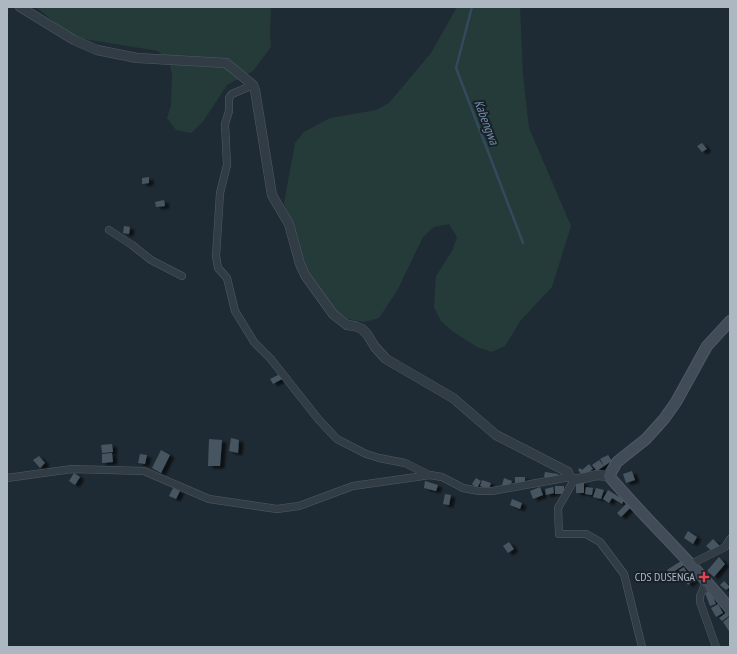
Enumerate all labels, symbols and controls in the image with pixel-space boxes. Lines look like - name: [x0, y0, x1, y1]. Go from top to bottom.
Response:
- water label: Kabengwa: [470, 97, 503, 148]
- place label: CDS DUSENGA: [635, 569, 695, 584]
- marker: CDS DUSENGA: [698, 571, 710, 583]

